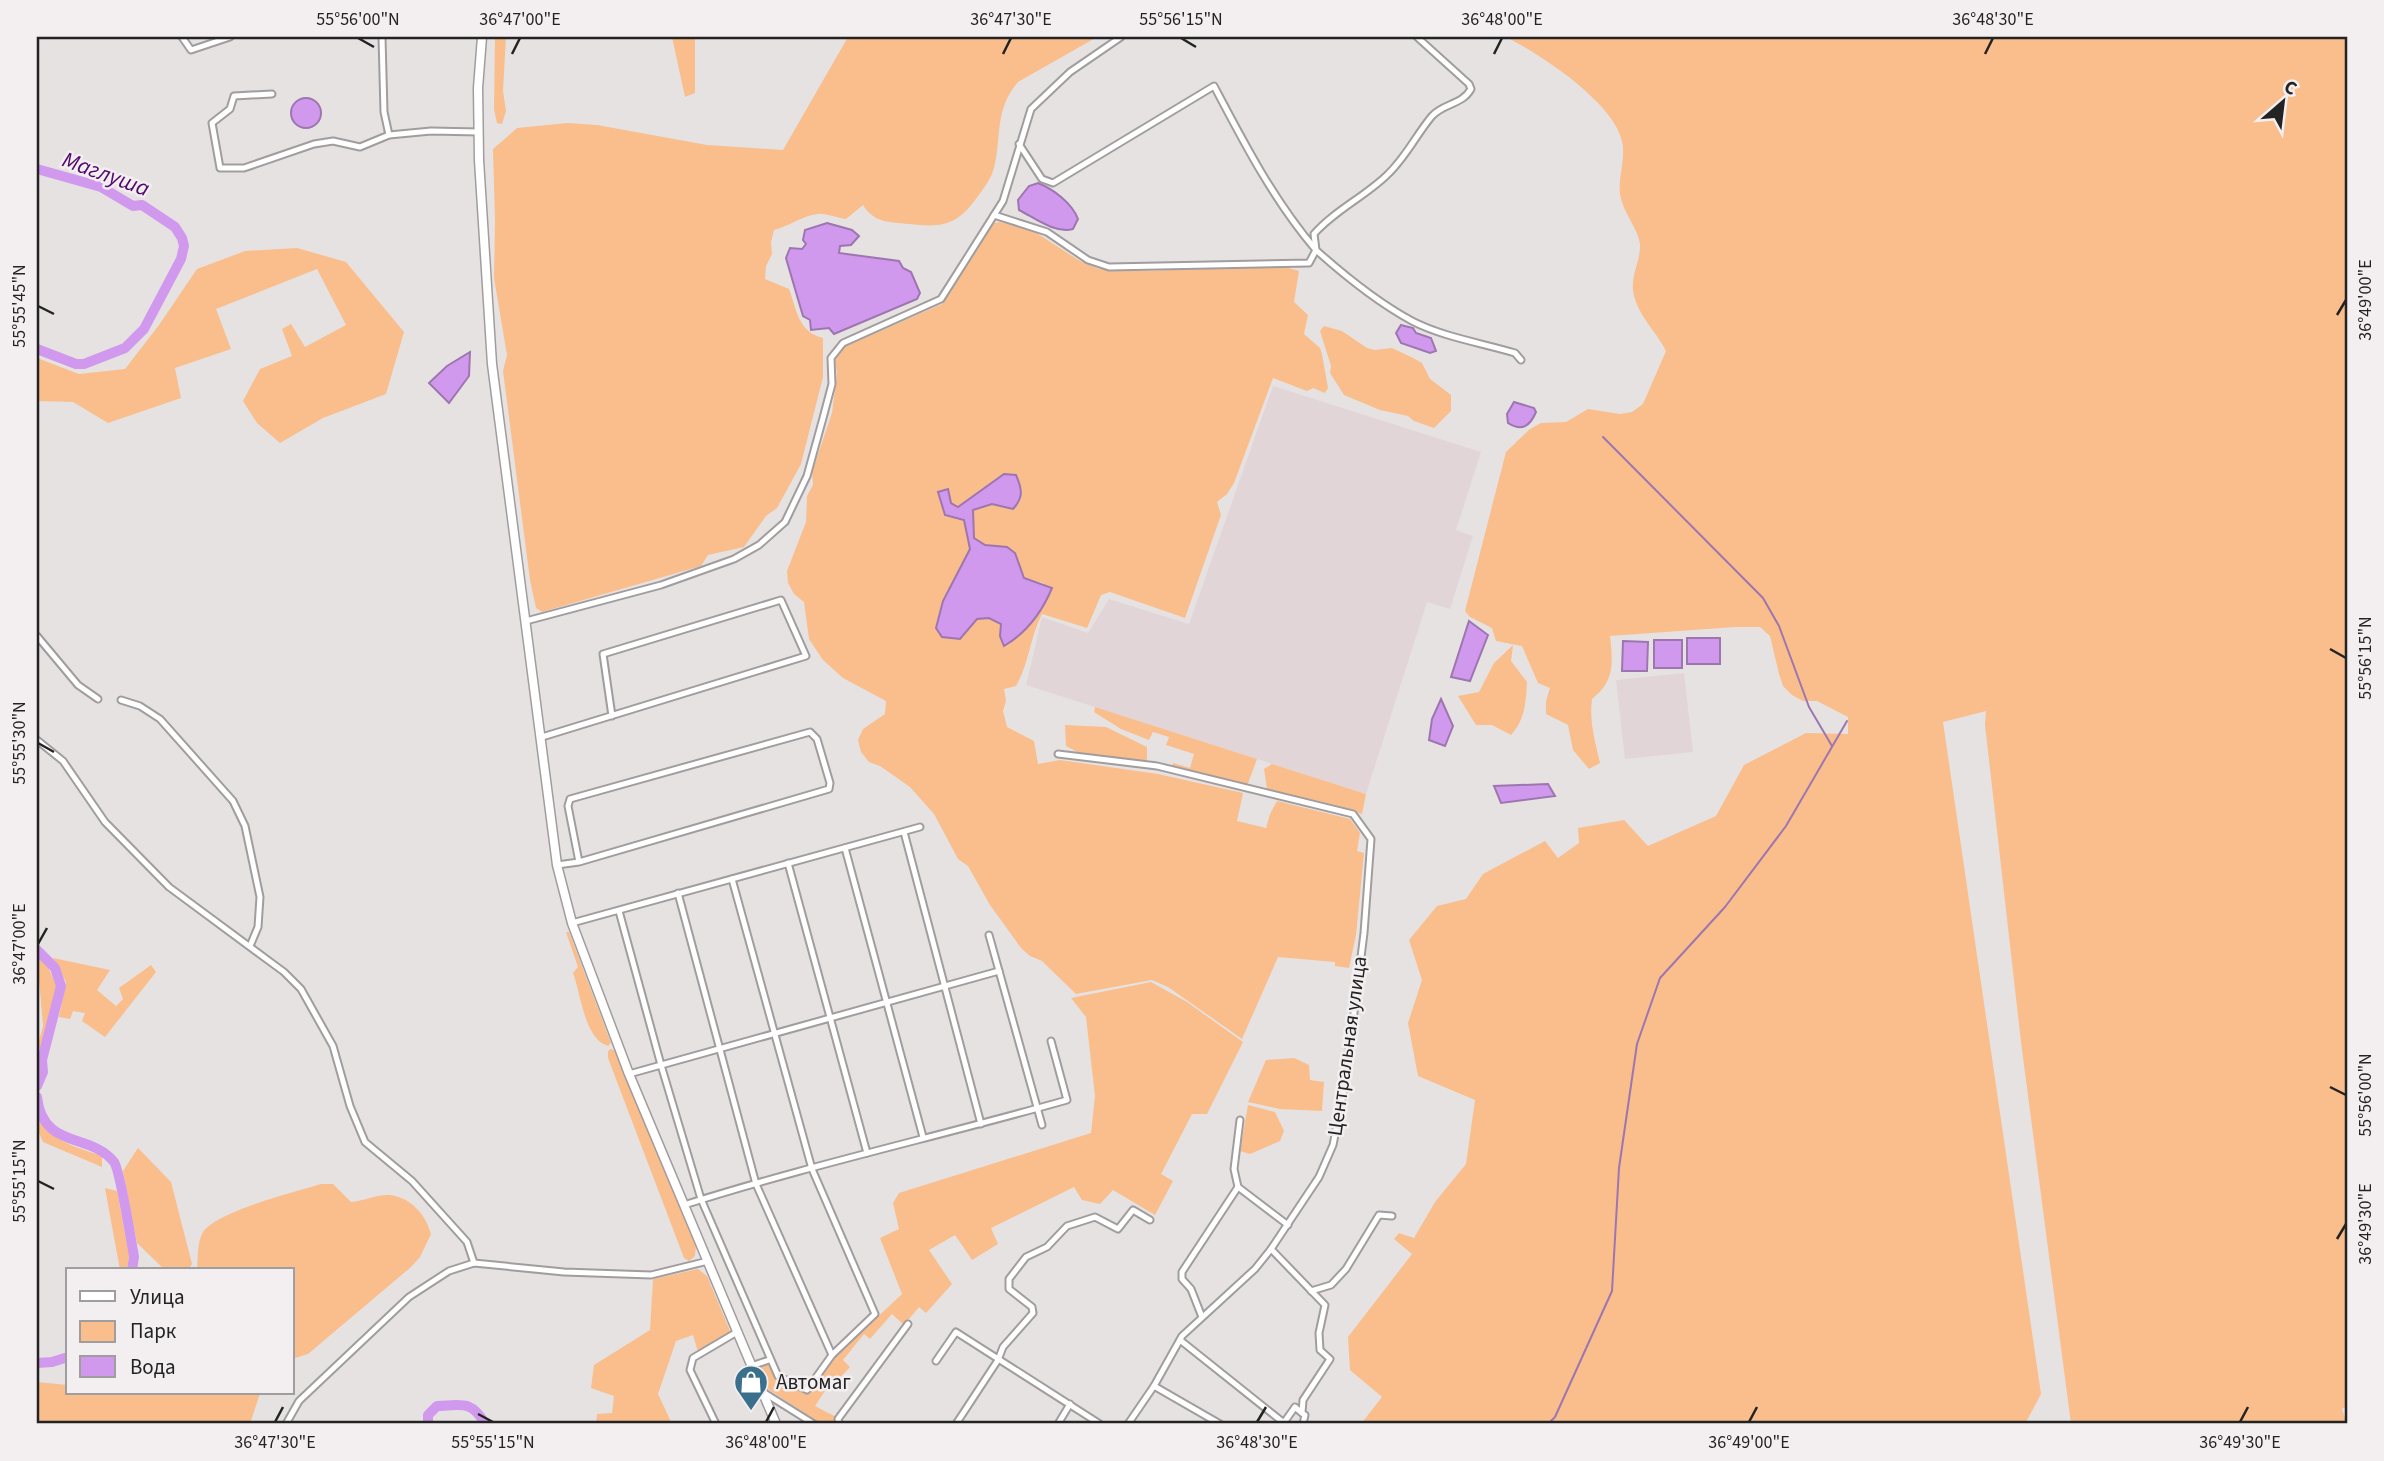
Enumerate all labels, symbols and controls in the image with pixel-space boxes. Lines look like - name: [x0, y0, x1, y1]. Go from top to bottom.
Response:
- text: 55°56'00"N: [316, 7, 400, 32]
- text: 36°47'00"E: [479, 7, 561, 32]
- text: 36°47'30"E: [970, 7, 1052, 32]
- text: 55°56'15"N: [1139, 7, 1223, 32]
- text: 36°48'00"E: [1461, 7, 1543, 32]
- text: 36°48'30"E: [1952, 7, 2034, 32]
- north arrow: [2248, 66, 2318, 136]
- text: С: [2279, 74, 2301, 103]
- water label: Маглуша: [58, 143, 154, 205]
- text: 36°49'00"E: [2353, 259, 2378, 341]
- text: 55°55'45"N: [7, 264, 32, 348]
- text: 55°56'15"N: [2353, 616, 2378, 700]
- text: 55°55'30"N: [7, 701, 32, 785]
- text: 36°47'00"E: [7, 903, 32, 985]
- street label: Центральная улица: [1320, 954, 1374, 1138]
- text: 55°56'00"N: [2353, 1053, 2378, 1137]
- text: 55°55'15"N: [7, 1139, 32, 1223]
- text: 36°49'30"E: [2353, 1183, 2378, 1265]
- legend: [66, 1268, 294, 1394]
- text: Улица: [130, 1282, 185, 1312]
- text: Парк: [130, 1316, 177, 1346]
- text: Вода: [130, 1352, 176, 1382]
- shop icon: Автомаг: [732, 1363, 770, 1412]
- place label: Автомаг: [776, 1367, 851, 1397]
- text: 36°47'30"E: [234, 1430, 316, 1455]
- text: 55°55'15"N: [451, 1430, 535, 1455]
- text: 36°48'00"E: [725, 1430, 807, 1455]
- text: 36°48'30"E: [1216, 1430, 1298, 1455]
- text: 36°49'00"E: [1708, 1430, 1790, 1455]
- text: 36°49'30"E: [2199, 1430, 2281, 1455]

